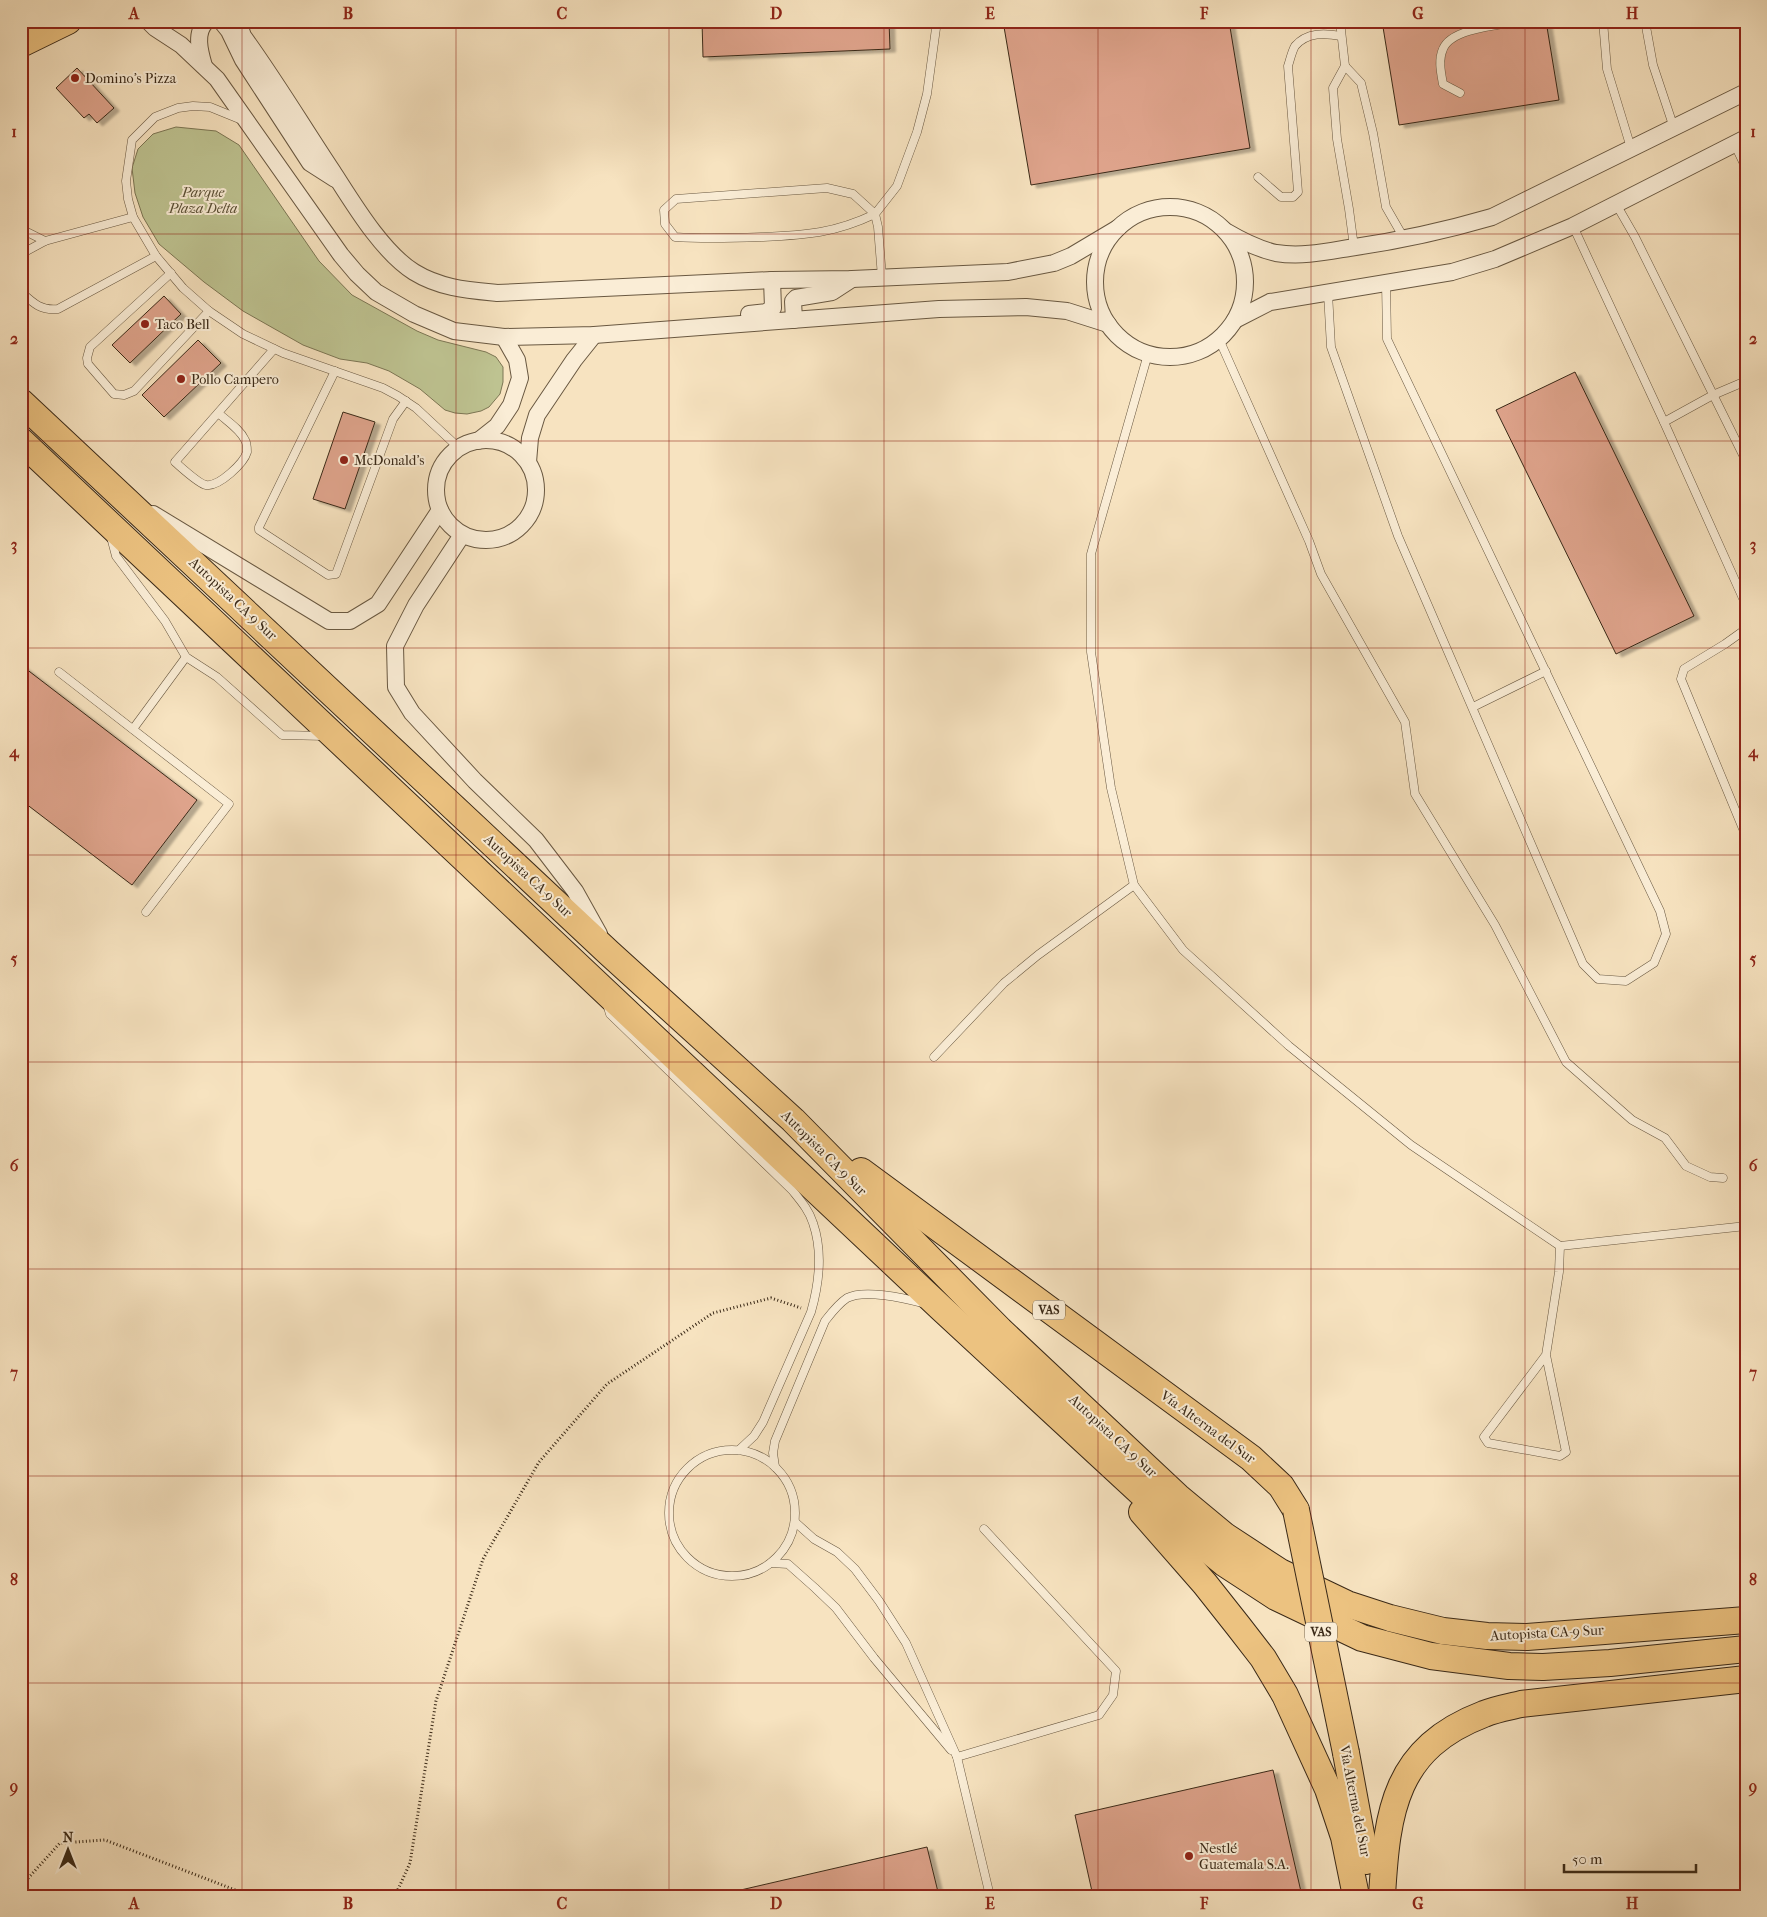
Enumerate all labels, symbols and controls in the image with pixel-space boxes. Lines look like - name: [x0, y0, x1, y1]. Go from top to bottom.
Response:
- text: A: [128, 4, 140, 23]
- text: B: [343, 4, 353, 23]
- text: C: [557, 4, 568, 23]
- text: D: [770, 4, 782, 23]
- text: E: [985, 4, 995, 23]
- text: F: [1199, 4, 1209, 23]
- text: G: [1412, 4, 1424, 23]
- text: H: [1626, 4, 1639, 23]
- place label: Domino's Pizza: [85, 70, 177, 87]
- marker: Domino's Pizza: [69, 72, 81, 84]
- text: 1: [11, 122, 17, 141]
- text: 1: [1750, 122, 1756, 141]
- park label: Parque Plaza Delta: [168, 184, 237, 217]
- place label: Taco Bell: [155, 316, 210, 333]
- marker: Taco Bell: [139, 318, 151, 330]
- text: 2: [10, 329, 18, 348]
- text: 2: [1749, 329, 1757, 348]
- place label: Pollo Campero: [191, 371, 279, 388]
- marker: Pollo Campero: [175, 373, 187, 385]
- place label: McDonald's: [354, 452, 425, 469]
- marker: McDonald's: [338, 454, 350, 466]
- text: 3: [11, 535, 17, 555]
- text: 3: [1750, 535, 1756, 555]
- street label: Autopista CA-9 Sur: [185, 553, 280, 644]
- text: 4: [8, 742, 20, 762]
- text: 4: [1747, 742, 1759, 762]
- street label: Autopista CA-9 Sur: [480, 830, 575, 921]
- text: 5: [11, 949, 18, 968]
- text: 5: [1750, 949, 1757, 968]
- street label: Autopista CA-9 Sur: [777, 1106, 870, 1199]
- text: 6: [10, 1156, 19, 1175]
- text: 6: [1749, 1156, 1758, 1175]
- road number: VAS: [1033, 1300, 1065, 1320]
- text: 7: [9, 1363, 18, 1382]
- text: 7: [1748, 1363, 1757, 1382]
- street label: Vía Alterna del Sur: [1156, 1386, 1259, 1467]
- street label: Autopista CA-9 Sur: [1065, 1390, 1160, 1481]
- text: 8: [10, 1570, 18, 1589]
- text: 8: [1749, 1570, 1757, 1589]
- road number: VAS: [1305, 1622, 1337, 1641]
- street label: Autopista CA-9 Sur: [1489, 1622, 1604, 1645]
- street label: Vía Alterna del Sur: [1336, 1743, 1374, 1858]
- text: 9: [9, 1777, 18, 1797]
- text: 9: [1748, 1777, 1757, 1797]
- north arrow: [42, 1824, 92, 1874]
- text: N: [63, 1829, 74, 1846]
- place label: Nestlé Guatemala S.A.: [1199, 1840, 1289, 1873]
- scale bar: [1564, 1842, 1697, 1874]
- marker: Nestlé Guatemala S.A.: [1183, 1850, 1195, 1862]
- text: 50 m: [1572, 1850, 1603, 1868]
- text: A: [128, 1894, 140, 1913]
- text: B: [343, 1894, 353, 1913]
- text: C: [557, 1894, 568, 1913]
- text: D: [770, 1894, 782, 1913]
- text: E: [985, 1894, 995, 1913]
- text: F: [1199, 1894, 1209, 1913]
- text: G: [1412, 1894, 1424, 1913]
- text: H: [1626, 1894, 1639, 1913]

